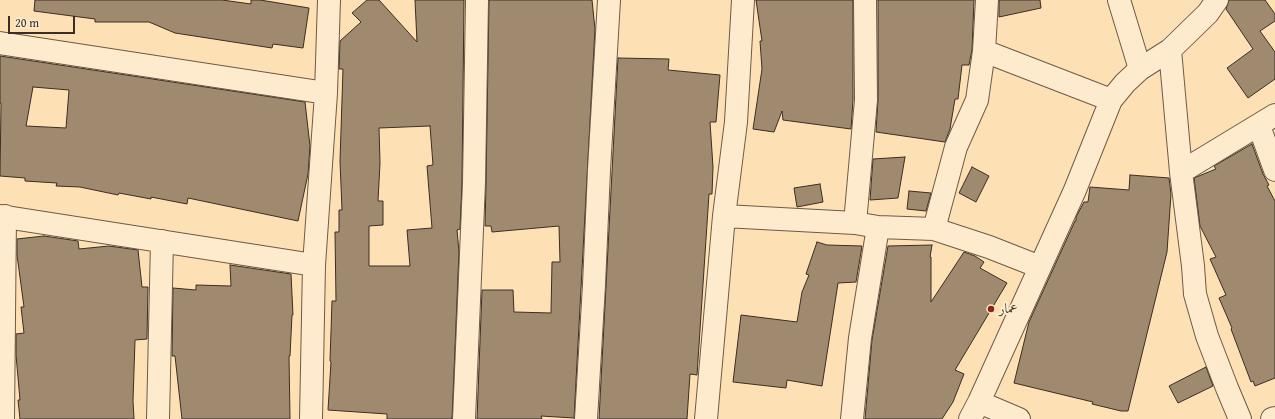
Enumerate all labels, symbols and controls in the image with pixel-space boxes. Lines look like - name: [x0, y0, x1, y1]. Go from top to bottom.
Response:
- scale bar: [10, 8, 77, 34]
- text: 20 m: [15, 14, 39, 31]
- place label: عمار: [999, 301, 1018, 317]
- marker: عمار: [986, 304, 996, 314]

